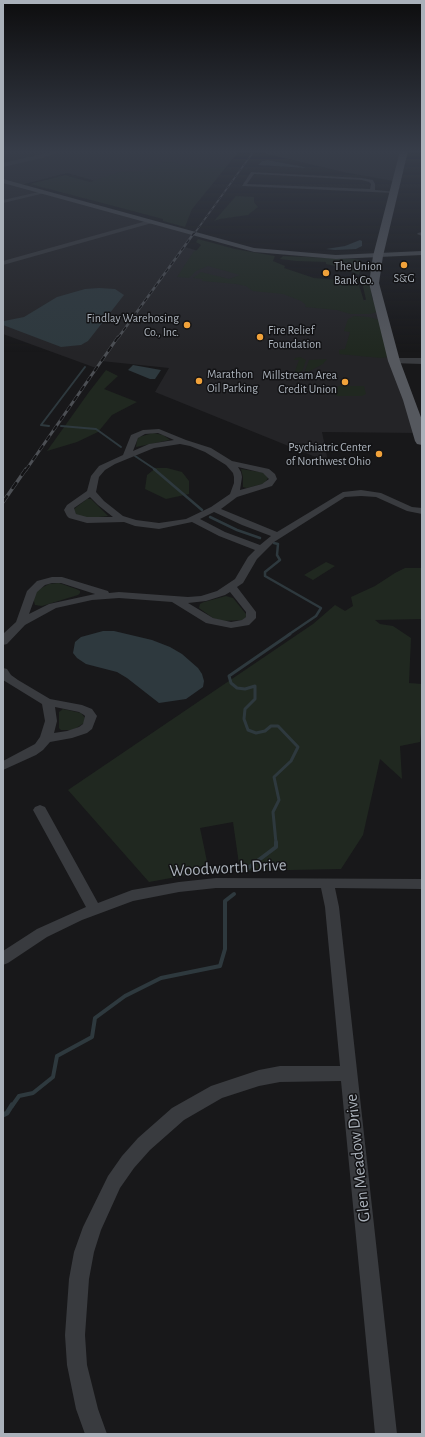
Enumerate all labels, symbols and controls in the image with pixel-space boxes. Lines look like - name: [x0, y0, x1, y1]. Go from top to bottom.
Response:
- place label: The Union Bank Co.: [334, 259, 382, 287]
- marker: S&G: [399, 260, 409, 270]
- marker: The Union Bank Co.: [321, 268, 331, 278]
- place label: S&G: [393, 271, 415, 285]
- place label: Findlay Warehosing Co., Inc.: [87, 311, 179, 339]
- marker: Findlay Warehosing Co., Inc.: [182, 320, 192, 330]
- place label: Fire Relief Foundation: [268, 323, 321, 351]
- marker: Fire Relief Foundation: [255, 332, 265, 342]
- place label: Marathon Oil Parking: [207, 367, 258, 395]
- place label: Millstream Area Credit Union: [262, 368, 337, 396]
- marker: Marathon Oil Parking: [194, 376, 204, 386]
- marker: Millstream Area Credit Union: [340, 377, 350, 387]
- place label: Psychiatric Center of Northwest Ohio: [286, 440, 371, 468]
- marker: Psychiatric Center of Northwest Ohio: [374, 449, 384, 459]
- street label: Woodworth Drive: [169, 855, 287, 881]
- street label: Glen Meadow Drive: [341, 1093, 375, 1223]

